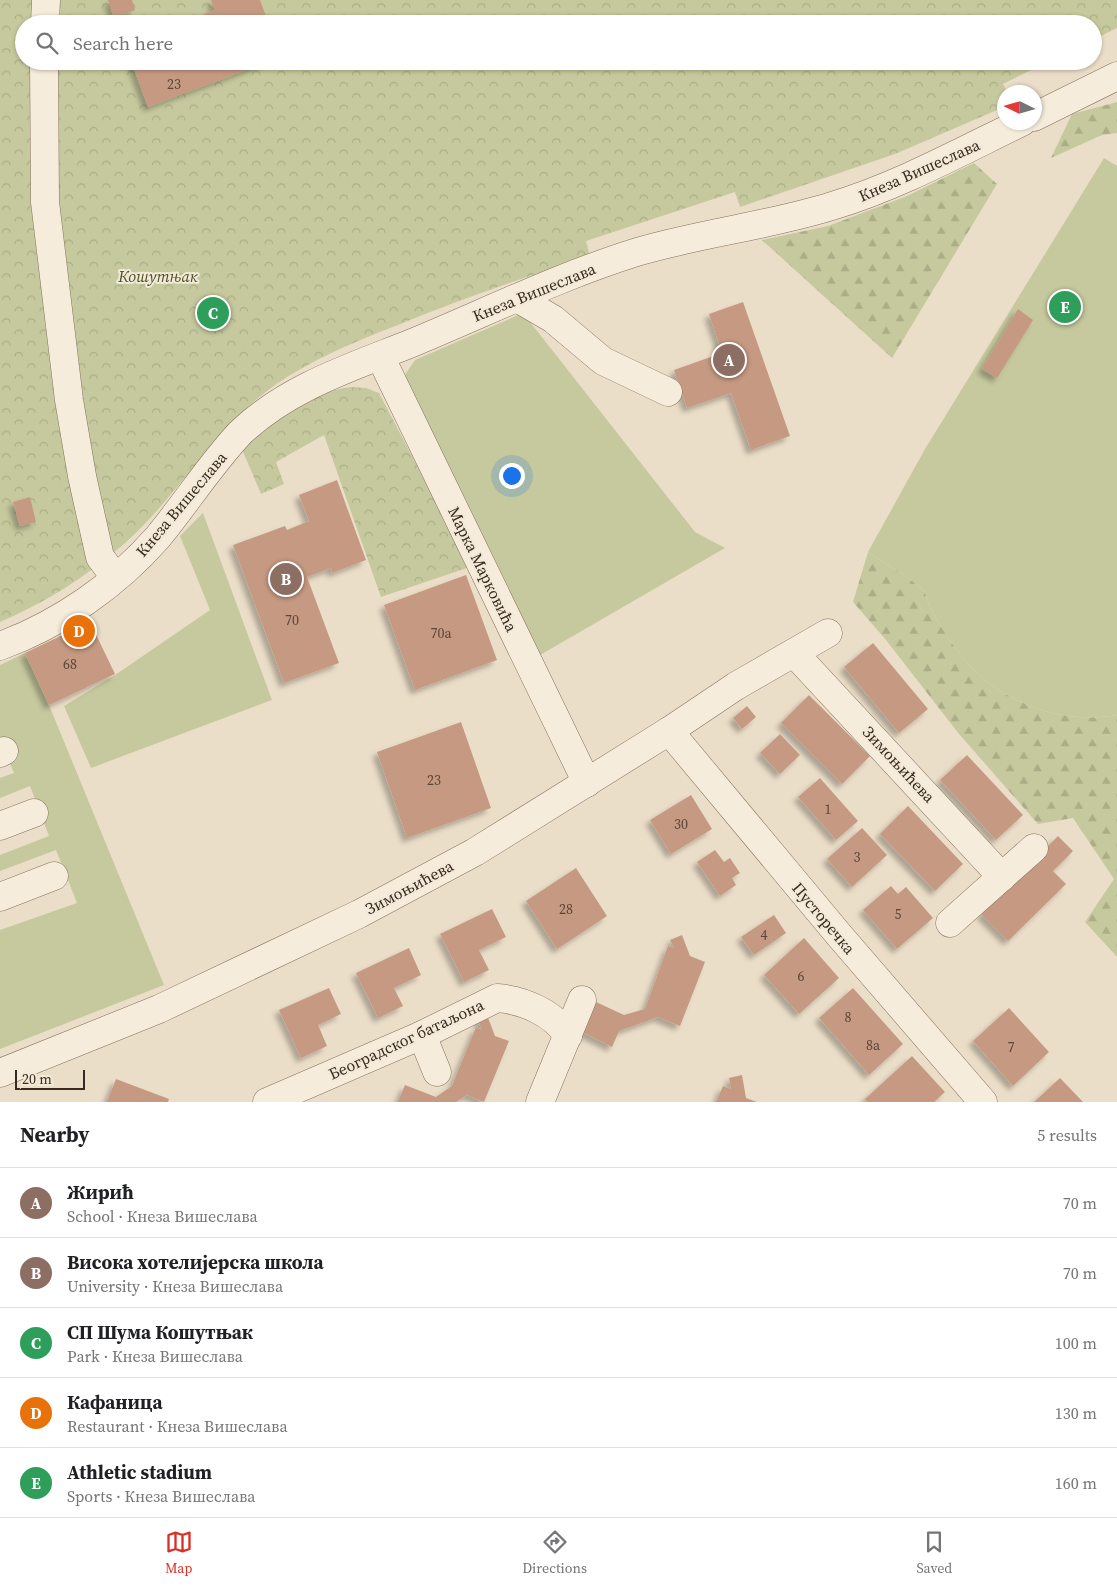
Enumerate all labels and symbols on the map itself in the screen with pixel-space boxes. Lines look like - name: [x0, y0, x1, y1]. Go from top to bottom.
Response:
- house number: 23: [167, 74, 181, 94]
- north arrow: [997, 85, 1042, 130]
- street label: Кнеза Вишеслава: [855, 133, 984, 207]
- street label: Кнеза Вишеслава: [469, 257, 600, 327]
- park label: Кошутњак: [117, 265, 198, 287]
- pin: E: [1049, 288, 1081, 326]
- pin: C: [197, 294, 229, 332]
- pin: A: [713, 341, 745, 379]
- street label: Кнеза Вишеслава: [131, 446, 232, 561]
- your location: [499, 463, 525, 489]
- street label: Марка Марковића: [443, 503, 523, 636]
- pin: B: [270, 560, 302, 598]
- house number: 70: [285, 610, 299, 630]
- pin: D: [63, 612, 95, 650]
- house number: 70a: [430, 623, 452, 643]
- house number: 68: [63, 654, 77, 674]
- street label: Зимоњићева: [858, 721, 941, 808]
- house number: 23: [427, 770, 441, 790]
- house number: 1: [825, 799, 832, 819]
- house number: 30: [674, 814, 688, 834]
- house number: 3: [854, 847, 861, 867]
- street label: Зимоњићева: [361, 854, 458, 920]
- street label: Пусторечка: [787, 877, 861, 959]
- house number: 28: [559, 899, 573, 919]
- house number: 5: [895, 904, 902, 924]
- house number: 4: [761, 925, 768, 945]
- house number: 6: [798, 966, 805, 986]
- street label: Београдског батаљона: [325, 993, 488, 1085]
- house number: 8: [845, 1007, 852, 1027]
- house number: 8a: [866, 1035, 881, 1055]
- house number: 7: [1008, 1037, 1015, 1057]
- scale bar: [15, 1067, 85, 1090]

